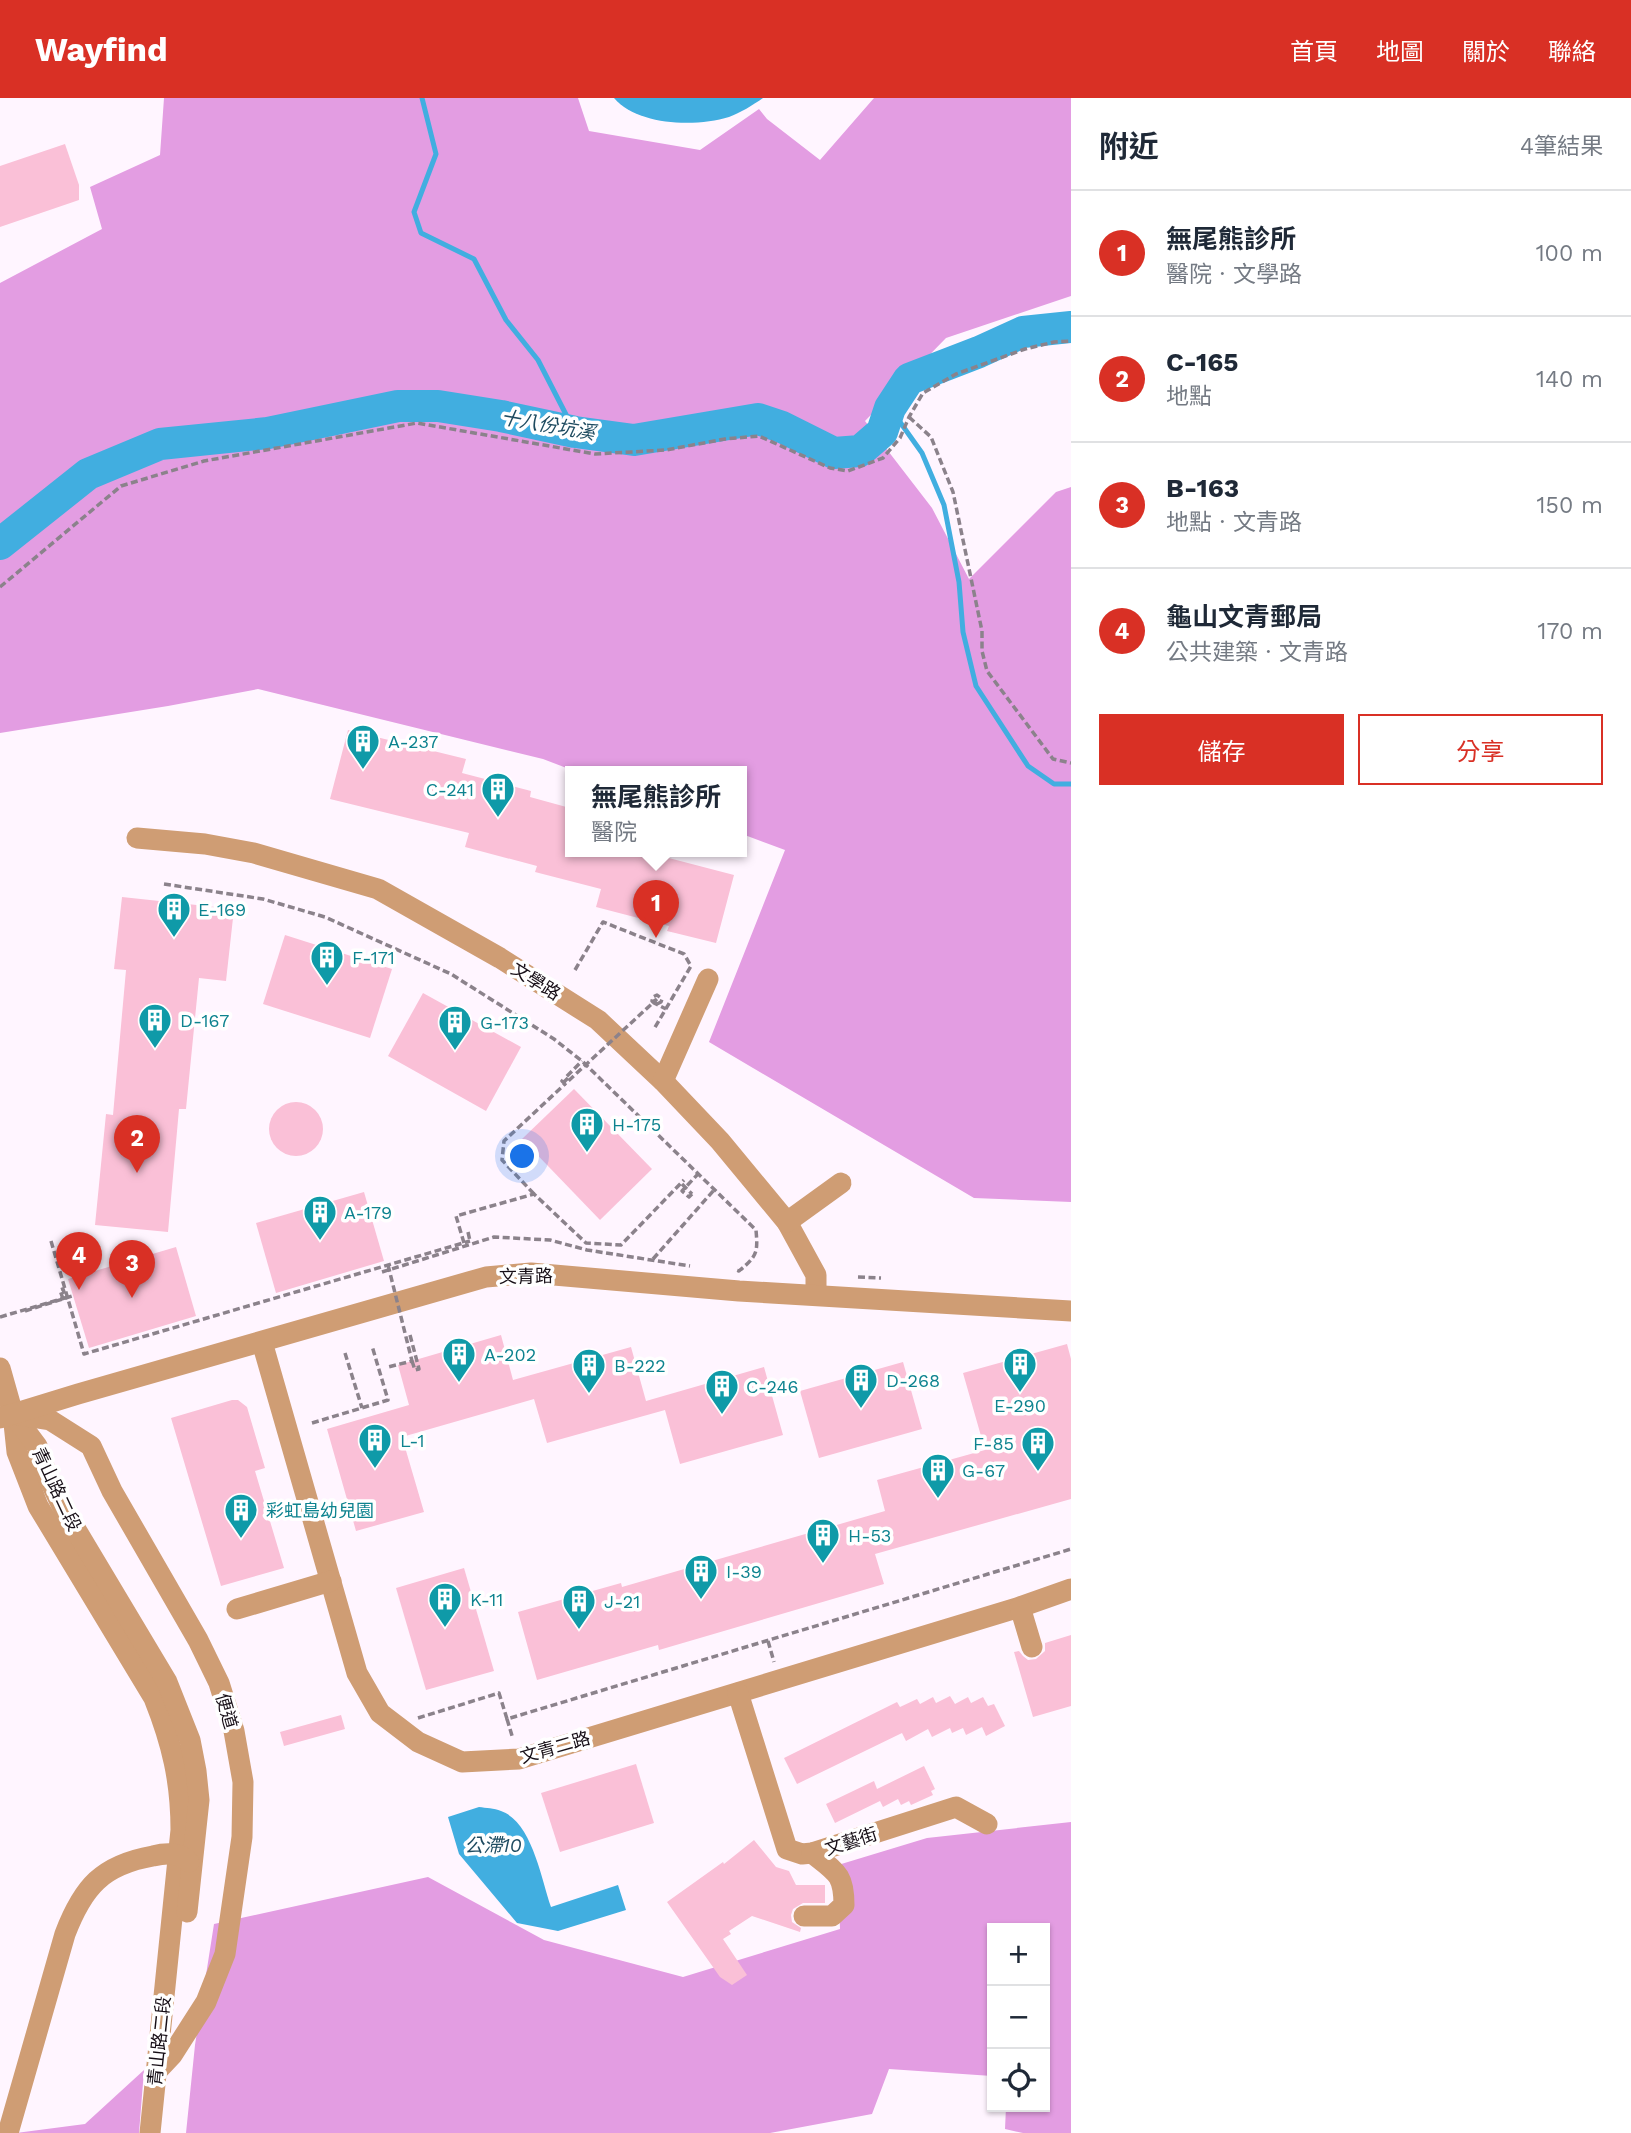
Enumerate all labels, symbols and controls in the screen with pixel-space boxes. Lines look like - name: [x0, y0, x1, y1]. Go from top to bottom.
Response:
- text: Wayfind: [35, 30, 168, 69]
- text: 首頁: [1290, 38, 1338, 66]
- text: 地圖: [1376, 38, 1424, 66]
- text: 關於: [1462, 38, 1510, 66]
- text: 聯絡: [1548, 38, 1596, 66]
- text: 附近: [1099, 129, 1159, 164]
- text: 4筆結果: [1520, 133, 1603, 160]
- text: 無尾熊診所: [1166, 224, 1296, 254]
- text: 1: [1117, 240, 1127, 267]
- text: 100 m: [1536, 240, 1603, 267]
- text: 醫院 · 文學路: [1166, 261, 1302, 288]
- text: C-165: [1166, 347, 1238, 377]
- text: 2: [1115, 366, 1129, 393]
- text: 140 m: [1536, 366, 1603, 393]
- text: 地點: [1166, 383, 1212, 410]
- water label: 十八份坑溪: [499, 405, 600, 445]
- text: B-163: [1166, 473, 1239, 503]
- text: 3: [1115, 492, 1129, 519]
- text: 150 m: [1537, 492, 1603, 519]
- text: 地點 · 文青路: [1166, 509, 1302, 536]
- text: 龜山文青郵局: [1166, 602, 1322, 632]
- text: 4: [1115, 618, 1129, 645]
- text: 170 m: [1538, 618, 1603, 645]
- text: 公共建築 · 文青路: [1166, 639, 1348, 666]
- button: 儲存: [1099, 714, 1344, 785]
- button: 分享: [1358, 714, 1603, 785]
- building icon: A-237: [344, 722, 382, 771]
- place label: A-237: [388, 731, 438, 752]
- popup: [565, 766, 747, 857]
- building icon: C-241: [479, 770, 517, 819]
- place label: C-241: [426, 779, 474, 800]
- text: 無尾熊診所: [591, 782, 721, 812]
- text: 醫院: [591, 819, 637, 846]
- pin: 1: [633, 880, 679, 938]
- building icon: E-169: [155, 890, 193, 939]
- place label: E-169: [198, 899, 246, 920]
- building icon: F-171: [308, 938, 346, 987]
- place label: F-171: [352, 947, 395, 968]
- street label: 文學路: [508, 958, 564, 1004]
- building icon: D-167: [136, 1001, 174, 1050]
- building icon: G-173: [436, 1003, 474, 1052]
- place label: D-167: [180, 1010, 229, 1031]
- place label: G-173: [480, 1012, 529, 1033]
- building icon: H-175: [568, 1105, 606, 1154]
- place label: H-175: [612, 1114, 661, 1135]
- pin: 2: [114, 1115, 160, 1173]
- your location: [505, 1139, 539, 1173]
- building icon: A-179: [301, 1193, 339, 1242]
- place label: A-179: [344, 1202, 392, 1223]
- pin: 4: [56, 1232, 102, 1290]
- pin: 3: [109, 1240, 155, 1298]
- street label: 文青路: [499, 1265, 553, 1287]
- building icon: A-202: [440, 1335, 478, 1384]
- place label: A-202: [484, 1344, 536, 1365]
- building icon: E-290: [1001, 1345, 1039, 1394]
- building icon: B-222: [570, 1346, 608, 1395]
- place label: B-222: [614, 1355, 666, 1376]
- building icon: D-268: [842, 1361, 880, 1410]
- building icon: C-246: [703, 1367, 741, 1416]
- place label: D-268: [886, 1370, 940, 1391]
- place label: C-246: [746, 1376, 798, 1397]
- place label: E-290: [994, 1395, 1046, 1416]
- building icon: L-1: [356, 1421, 394, 1470]
- building icon: F-85: [1019, 1424, 1057, 1473]
- place label: L-1: [400, 1430, 425, 1451]
- place label: F-85: [973, 1433, 1014, 1454]
- street label: 青山路二段: [28, 1444, 86, 1534]
- building icon: G-67: [919, 1451, 957, 1500]
- place label: G-67: [962, 1460, 1005, 1481]
- building icon: 彩虹島幼兒園: [222, 1491, 260, 1540]
- place label: 彩虹島幼兒園: [266, 1500, 374, 1521]
- building icon: H-53: [804, 1516, 842, 1565]
- place label: H-53: [848, 1525, 891, 1546]
- building icon: I-39: [682, 1552, 720, 1601]
- place label: I-39: [726, 1561, 762, 1582]
- building icon: K-11: [426, 1580, 464, 1629]
- building icon: J-21: [560, 1582, 598, 1631]
- place label: K-11: [470, 1589, 503, 1610]
- place label: J-21: [604, 1591, 640, 1612]
- street label: 便道: [212, 1691, 242, 1731]
- street label: 文青二路: [518, 1727, 592, 1767]
- street label: 文藝街: [822, 1823, 880, 1859]
- water label: 公滯10: [464, 1834, 522, 1857]
- map controls: [987, 1923, 1050, 2112]
- button: +: [987, 1923, 1050, 1986]
- button: −: [987, 1986, 1050, 2049]
- street label: 青山路二段: [144, 1995, 174, 2087]
- button: locate: [987, 2049, 1050, 2112]

